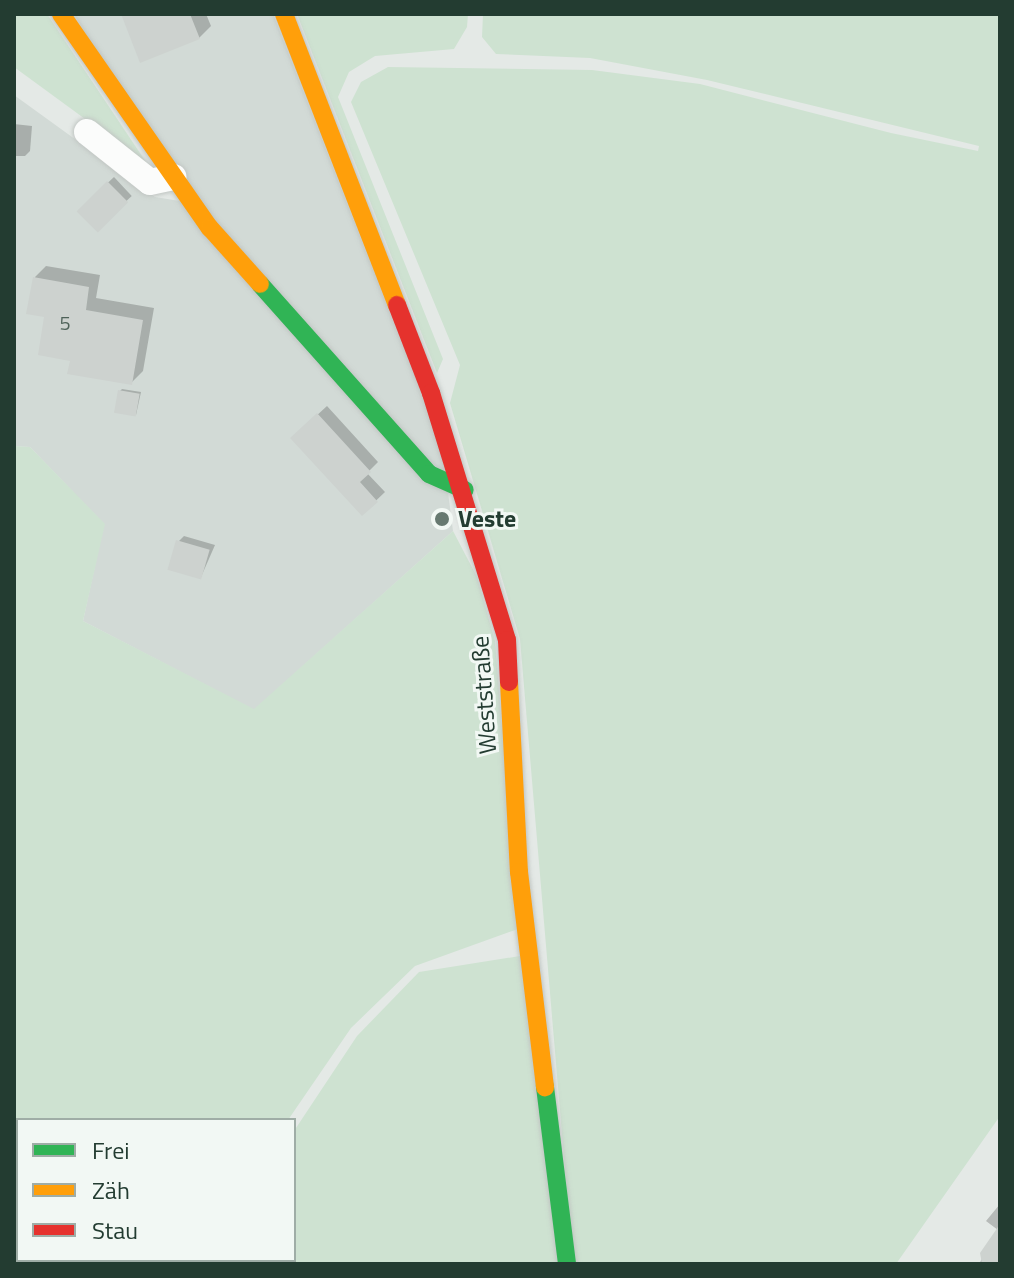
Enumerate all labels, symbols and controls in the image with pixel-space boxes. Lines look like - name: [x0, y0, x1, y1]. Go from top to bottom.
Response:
- house number: 5: [59, 310, 71, 334]
- place label: Veste: [458, 505, 516, 533]
- marker: Veste: [433, 510, 451, 528]
- street label: Weststraße: [466, 635, 502, 755]
- legend: [16, 1118, 296, 1262]
- text: Frei: [92, 1132, 130, 1168]
- text: Zäh: [92, 1172, 130, 1208]
- text: Stau: [92, 1212, 138, 1248]

